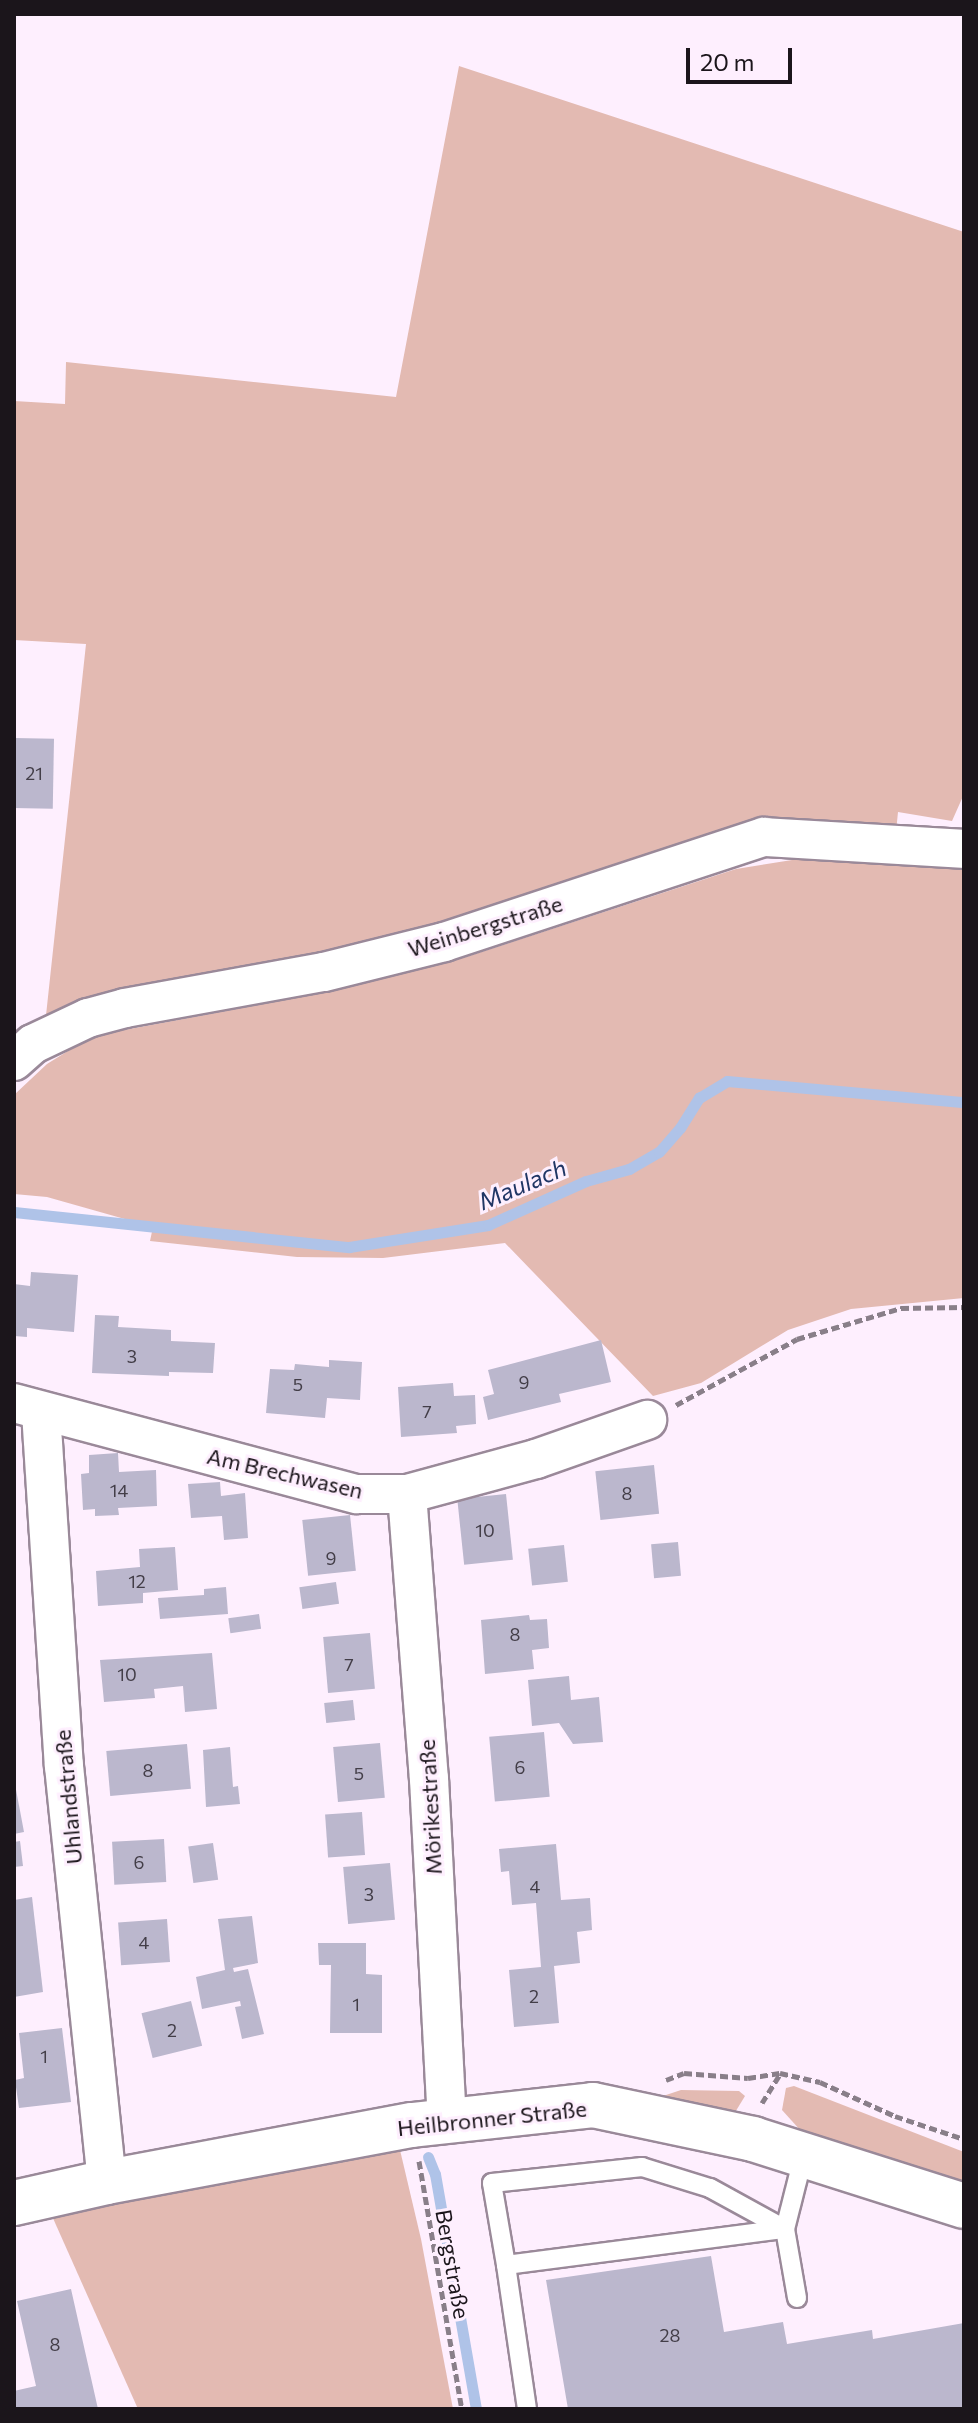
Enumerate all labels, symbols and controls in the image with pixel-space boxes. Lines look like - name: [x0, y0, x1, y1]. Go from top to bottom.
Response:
- scale bar: [690, 32, 796, 82]
- text: 20 m: [700, 47, 754, 76]
- house number: 21: [25, 762, 43, 784]
- street label: Weinbergstraße: [405, 890, 565, 962]
- water label: Maulach: [474, 1153, 570, 1215]
- house number: 3: [127, 1345, 137, 1367]
- house number: 9: [519, 1371, 529, 1393]
- house number: 5: [293, 1373, 303, 1395]
- house number: 7: [422, 1400, 432, 1422]
- street label: Am Brechwasen: [204, 1442, 366, 1504]
- house number: 14: [110, 1479, 128, 1501]
- house number: 8: [622, 1482, 632, 1504]
- house number: 10: [475, 1519, 495, 1541]
- house number: 9: [326, 1547, 336, 1569]
- house number: 12: [128, 1570, 146, 1592]
- house number: 8: [510, 1623, 520, 1645]
- house number: 7: [344, 1653, 354, 1675]
- house number: 10: [117, 1663, 137, 1685]
- street label: Uhlandstraße: [49, 1729, 87, 1865]
- street label: Mörikestraße: [413, 1739, 447, 1875]
- house number: 6: [515, 1756, 525, 1778]
- house number: 8: [143, 1759, 153, 1781]
- house number: 5: [354, 1762, 364, 1784]
- house number: 6: [134, 1851, 144, 1873]
- house number: 4: [530, 1875, 540, 1897]
- house number: 3: [364, 1883, 374, 1905]
- house number: 4: [139, 1931, 149, 1953]
- house number: 2: [529, 1985, 539, 2007]
- house number: 1: [352, 1993, 360, 2015]
- house number: 2: [167, 2019, 177, 2041]
- house number: 1: [40, 2045, 48, 2067]
- street label: Heilbronner Straße: [396, 2095, 588, 2141]
- street label: Bergstraße: [430, 2207, 476, 2321]
- house number: 28: [660, 2324, 680, 2346]
- house number: 8: [50, 2333, 60, 2355]

